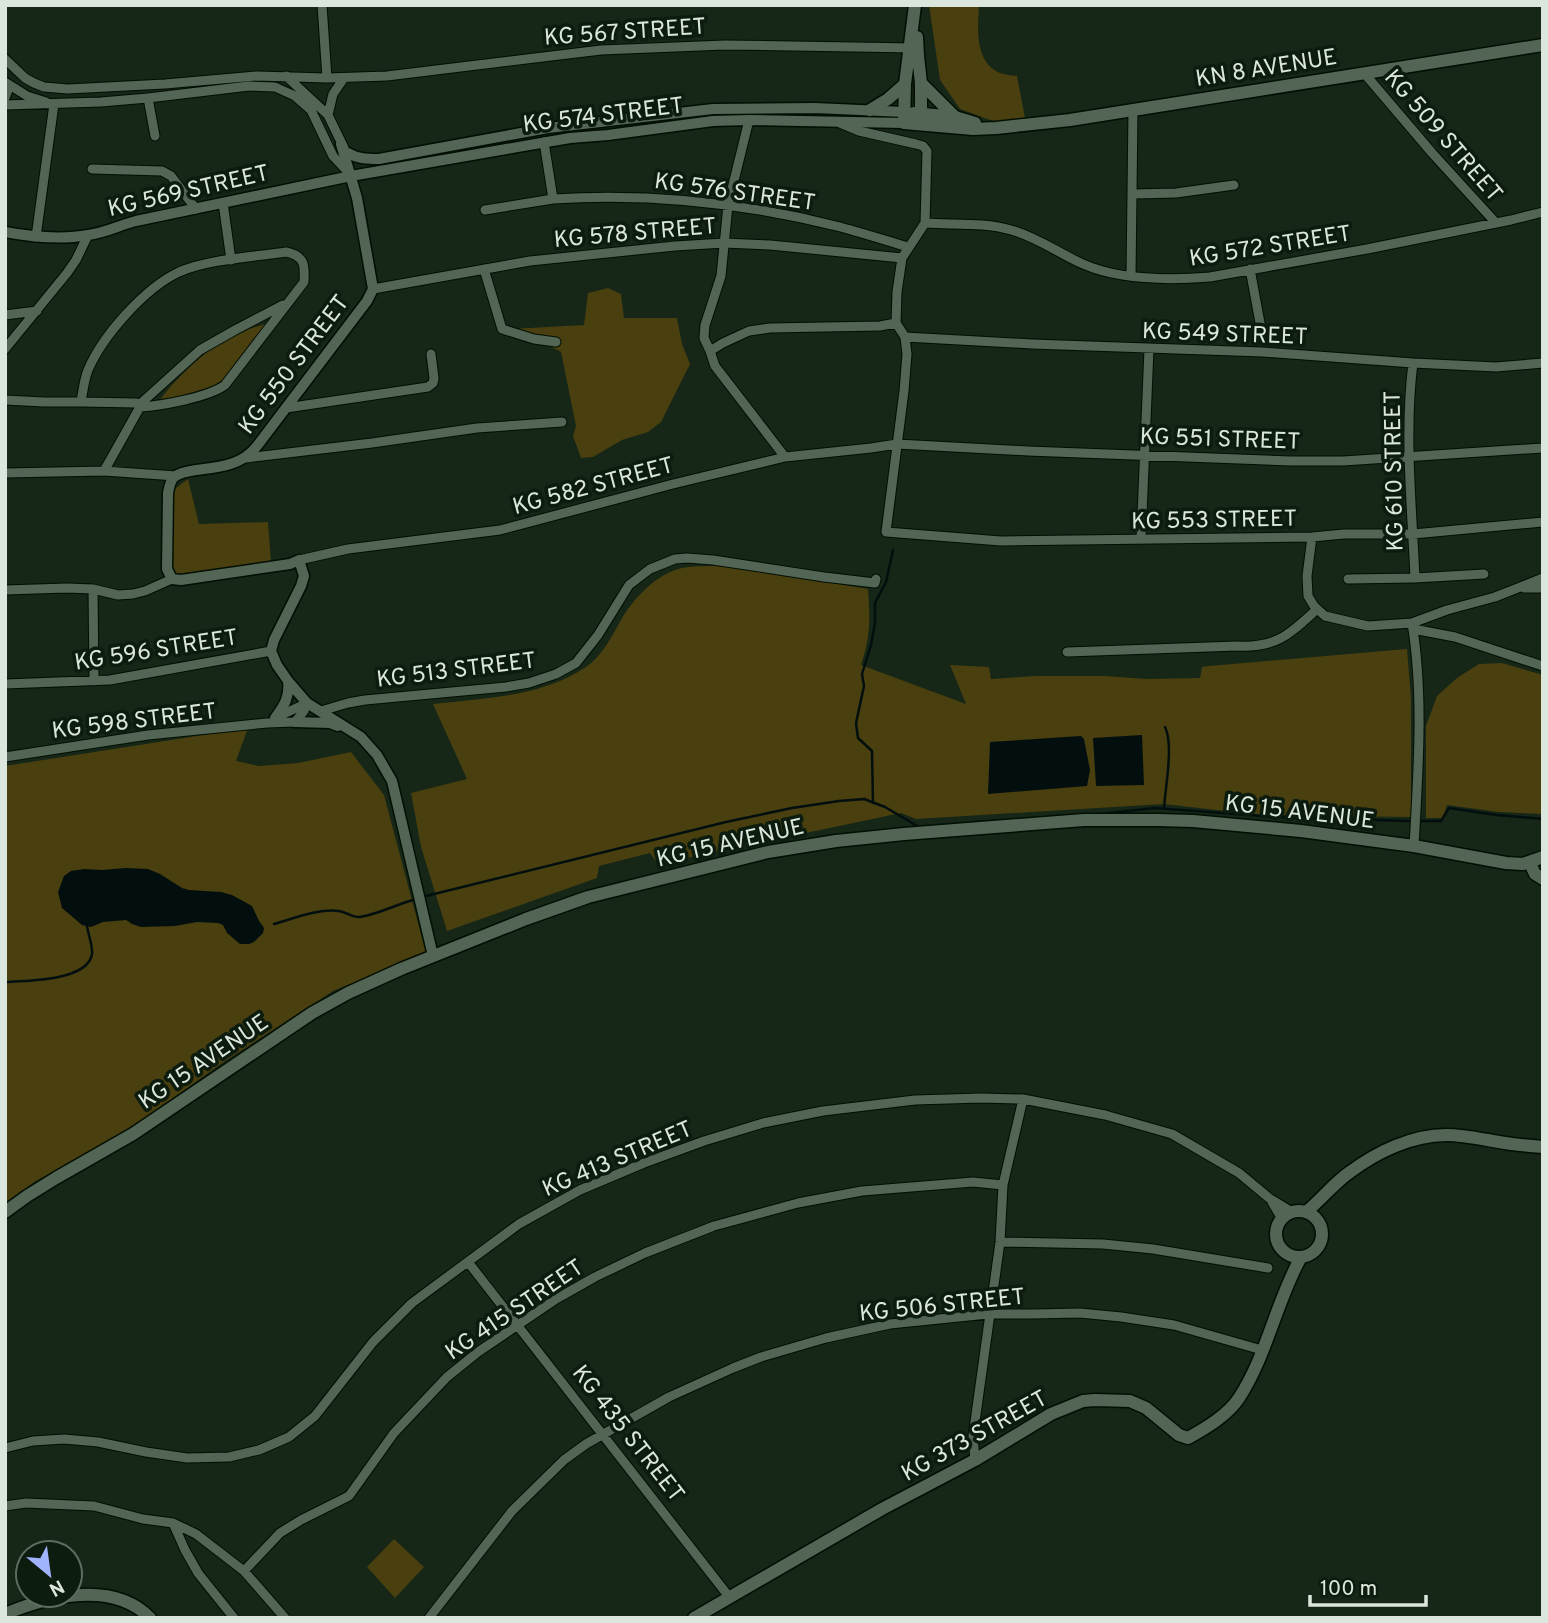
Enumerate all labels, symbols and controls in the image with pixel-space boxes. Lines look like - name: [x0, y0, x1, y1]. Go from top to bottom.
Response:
- street label: KG 567 STREET: [543, 13, 707, 54]
- street label: KN 8 AVENUE: [1194, 44, 1339, 95]
- street label: KG 509 STREET: [1377, 64, 1508, 209]
- street label: KG 574 STREET: [521, 92, 685, 141]
- street label: KG 569 STREET: [105, 160, 272, 225]
- street label: KG 576 STREET: [652, 168, 817, 219]
- street label: KG 578 STREET: [553, 213, 718, 256]
- street label: KG 572 STREET: [1187, 220, 1353, 275]
- street label: KG 550 STREET: [233, 290, 357, 441]
- street label: KG 549 STREET: [1141, 318, 1308, 353]
- street label: KG 610 STREET: [1380, 390, 1411, 552]
- street label: KG 551 STREET: [1139, 423, 1301, 458]
- street label: KG 582 STREET: [510, 452, 677, 523]
- street label: KG 553 STREET: [1131, 506, 1297, 537]
- street label: KG 596 STREET: [73, 624, 240, 679]
- street label: KG 513 STREET: [375, 647, 538, 696]
- street label: KG 598 STREET: [50, 698, 218, 747]
- street label: KG 15 AVENUE: [1223, 790, 1376, 837]
- street label: KG 15 AVENUE: [654, 813, 807, 875]
- street label: KG 15 AVENUE: [134, 1009, 275, 1117]
- street label: KG 413 STREET: [539, 1116, 697, 1205]
- street label: KG 415 STREET: [441, 1254, 590, 1368]
- street label: KG 506 STREET: [858, 1283, 1027, 1330]
- street label: KG 435 STREET: [564, 1360, 690, 1509]
- street label: KG 373 STREET: [897, 1385, 1053, 1489]
- north arrow: [14, 1539, 84, 1609]
- scale bar: [1310, 1564, 1426, 1608]
- text: N: [44, 1573, 68, 1601]
- text: 100 m: [1320, 1576, 1377, 1603]

